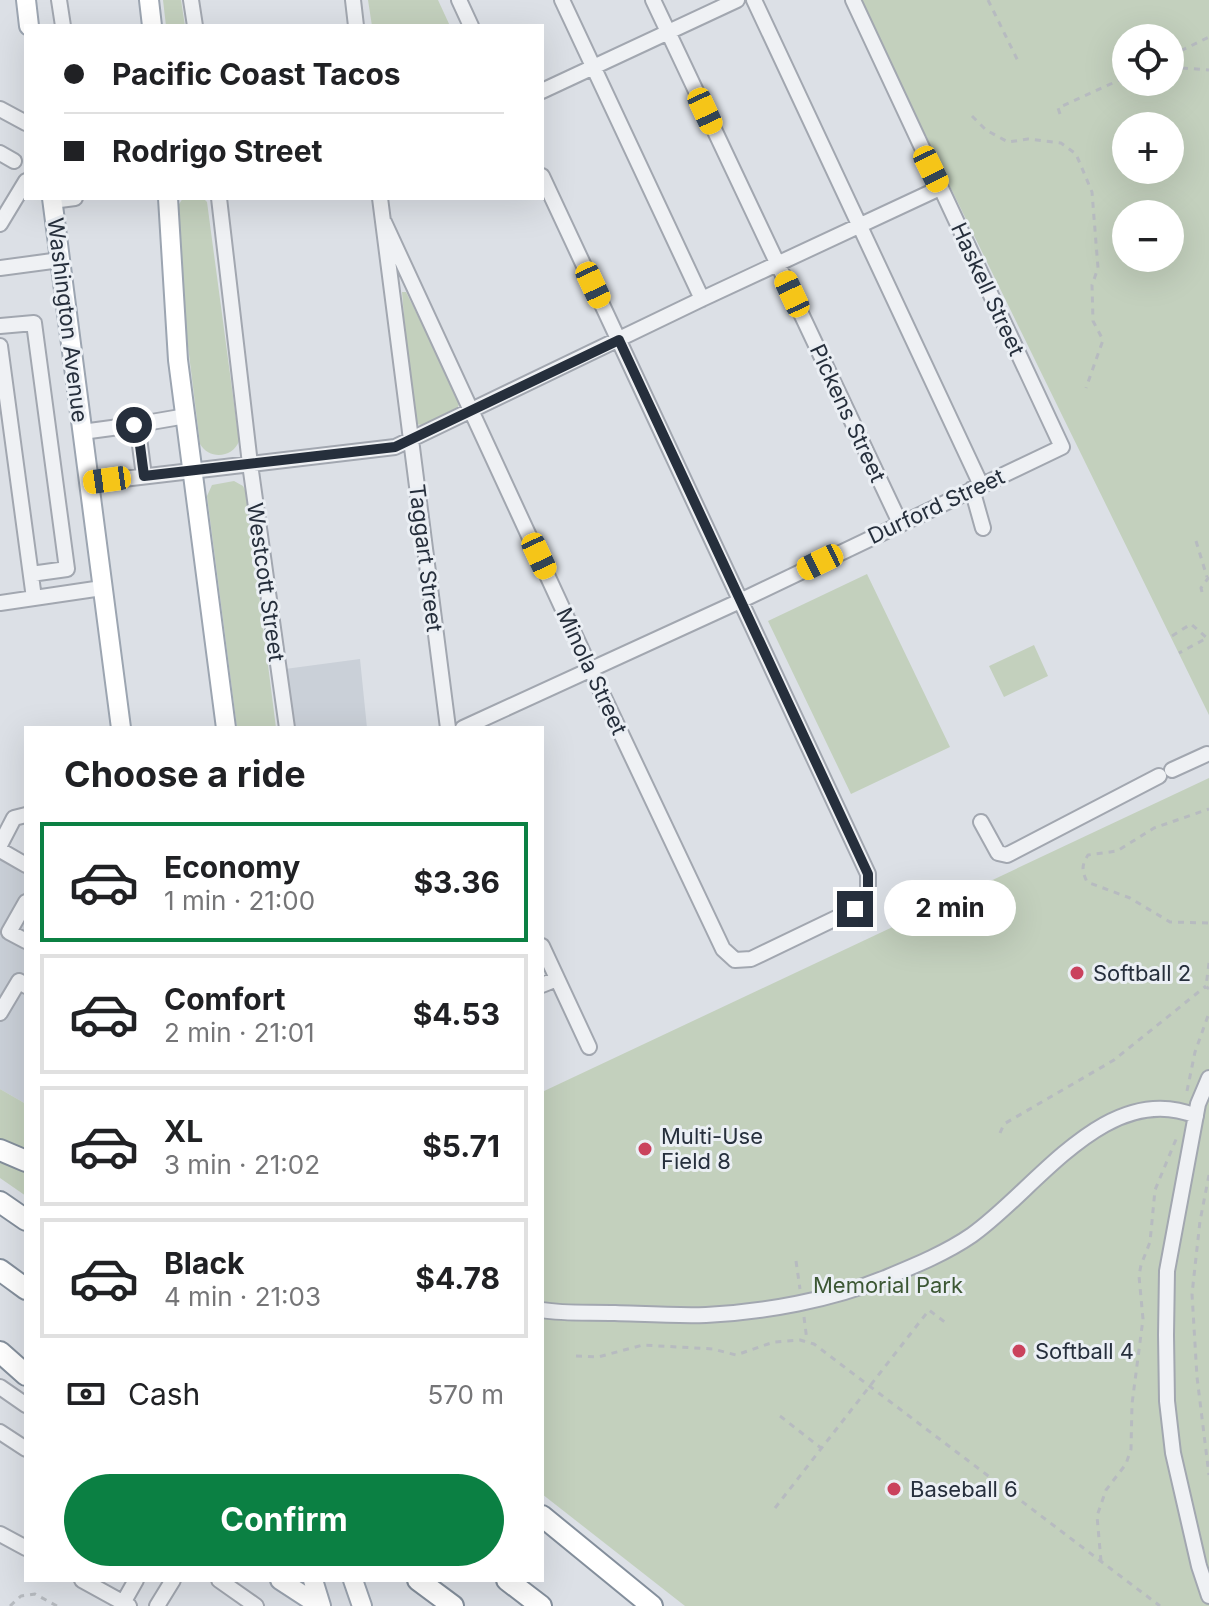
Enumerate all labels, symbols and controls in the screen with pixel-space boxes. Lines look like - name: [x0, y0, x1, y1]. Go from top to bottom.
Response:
- map controls: [1112, 24, 1184, 272]
- button: locate: [1112, 24, 1184, 96]
- text: Pacific Coast Tacos: [112, 56, 401, 92]
- car: [684, 84, 726, 138]
- button: +: [1112, 112, 1184, 184]
- text: Rodrigo Street: [112, 133, 323, 169]
- car: [910, 142, 952, 196]
- button: −: [1112, 200, 1184, 272]
- street label: Washington Avenue: [43, 216, 93, 424]
- street label: Haskell Street: [946, 218, 1030, 360]
- car: [572, 258, 614, 312]
- car: [771, 267, 813, 321]
- street label: Pickens Street: [805, 340, 891, 486]
- route start: [116, 407, 152, 443]
- street label: Durford Street: [864, 463, 1008, 549]
- car: [82, 465, 132, 495]
- street label: Taggart Street: [404, 483, 448, 633]
- street label: Westcott Street: [242, 501, 290, 663]
- car: [518, 529, 560, 583]
- car: [793, 541, 847, 583]
- street label: Minola Street: [551, 603, 633, 739]
- text: Choose a ride: [64, 752, 306, 796]
- icon: car: [68, 846, 140, 918]
- text: Economy: [164, 849, 300, 885]
- text: $3.36: [413, 864, 500, 900]
- callout: 2 min: [883, 881, 1015, 937]
- text: 1 min · 21:00: [164, 885, 315, 916]
- route end: [837, 891, 873, 927]
- text: 2 min: [915, 892, 985, 923]
- place label: Softball 2: [1093, 960, 1191, 986]
- marker: Softball 2: [1068, 964, 1086, 982]
- icon: car: [68, 978, 140, 1050]
- text: Comfort: [164, 981, 285, 1017]
- text: $4.53: [413, 996, 500, 1032]
- text: 2 min · 21:01: [164, 1017, 315, 1048]
- icon: car: [68, 1110, 140, 1182]
- text: XL: [164, 1113, 203, 1149]
- place label: Multi-Use Field 8: [661, 1123, 763, 1174]
- text: $5.71: [422, 1128, 500, 1164]
- marker: Multi-Use Field 8: [636, 1140, 654, 1158]
- text: 3 min · 21:02: [164, 1149, 320, 1180]
- icon: car: [68, 1242, 140, 1314]
- text: Black: [164, 1245, 244, 1281]
- text: $4.78: [415, 1260, 500, 1296]
- park label: Memorial Park: [813, 1272, 963, 1298]
- text: 4 min · 21:03: [164, 1281, 321, 1312]
- place label: Softball 4: [1035, 1338, 1134, 1364]
- marker: Softball 4: [1010, 1342, 1028, 1360]
- icon: cash: [64, 1372, 108, 1416]
- text: Cash: [128, 1376, 200, 1412]
- text: 570 m: [427, 1379, 504, 1410]
- button: Confirm: [64, 1474, 504, 1566]
- place label: Baseball 6: [910, 1476, 1018, 1502]
- marker: Baseball 6: [885, 1480, 903, 1498]

